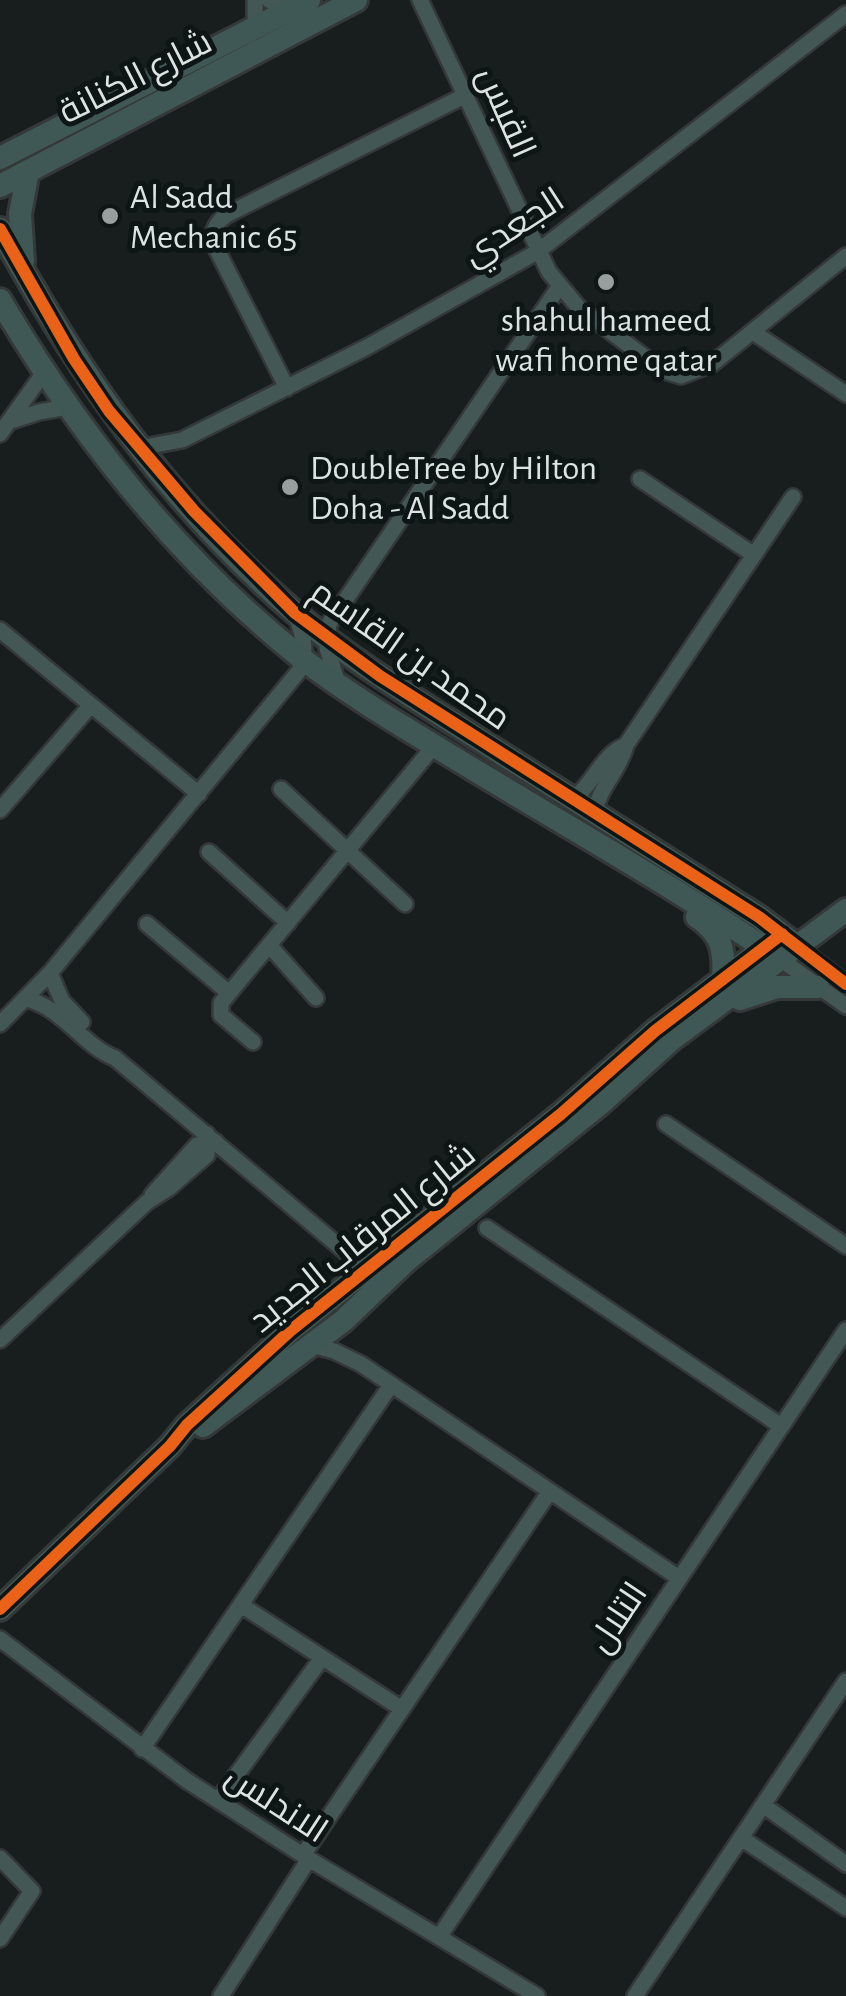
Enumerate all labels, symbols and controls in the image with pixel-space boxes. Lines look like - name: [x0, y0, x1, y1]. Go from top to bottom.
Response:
- street label: شارع الكنانة: [54, 24, 219, 134]
- street label: القبس: [468, 62, 541, 164]
- place label: Al Sadd Mechanic 65: [130, 180, 297, 255]
- street label: الجعدي: [457, 182, 575, 279]
- marker: Al Sadd Mechanic 65: [99, 205, 121, 227]
- marker: shahul hameed wafi home qatar: [595, 271, 617, 293]
- place label: shahul hameed wafi home qatar: [495, 303, 717, 378]
- place label: DoubleTree by Hilton Doha - Al Sadd: [310, 451, 597, 526]
- marker: DoubleTree by Hilton Doha - Al Sadd: [279, 476, 301, 498]
- street label: محمد بن القاسم: [301, 573, 516, 741]
- street label: شارع المرقاب الجديد: [244, 1137, 485, 1343]
- street label: التلال: [582, 1576, 656, 1660]
- street label: الاندلس: [218, 1759, 333, 1851]

